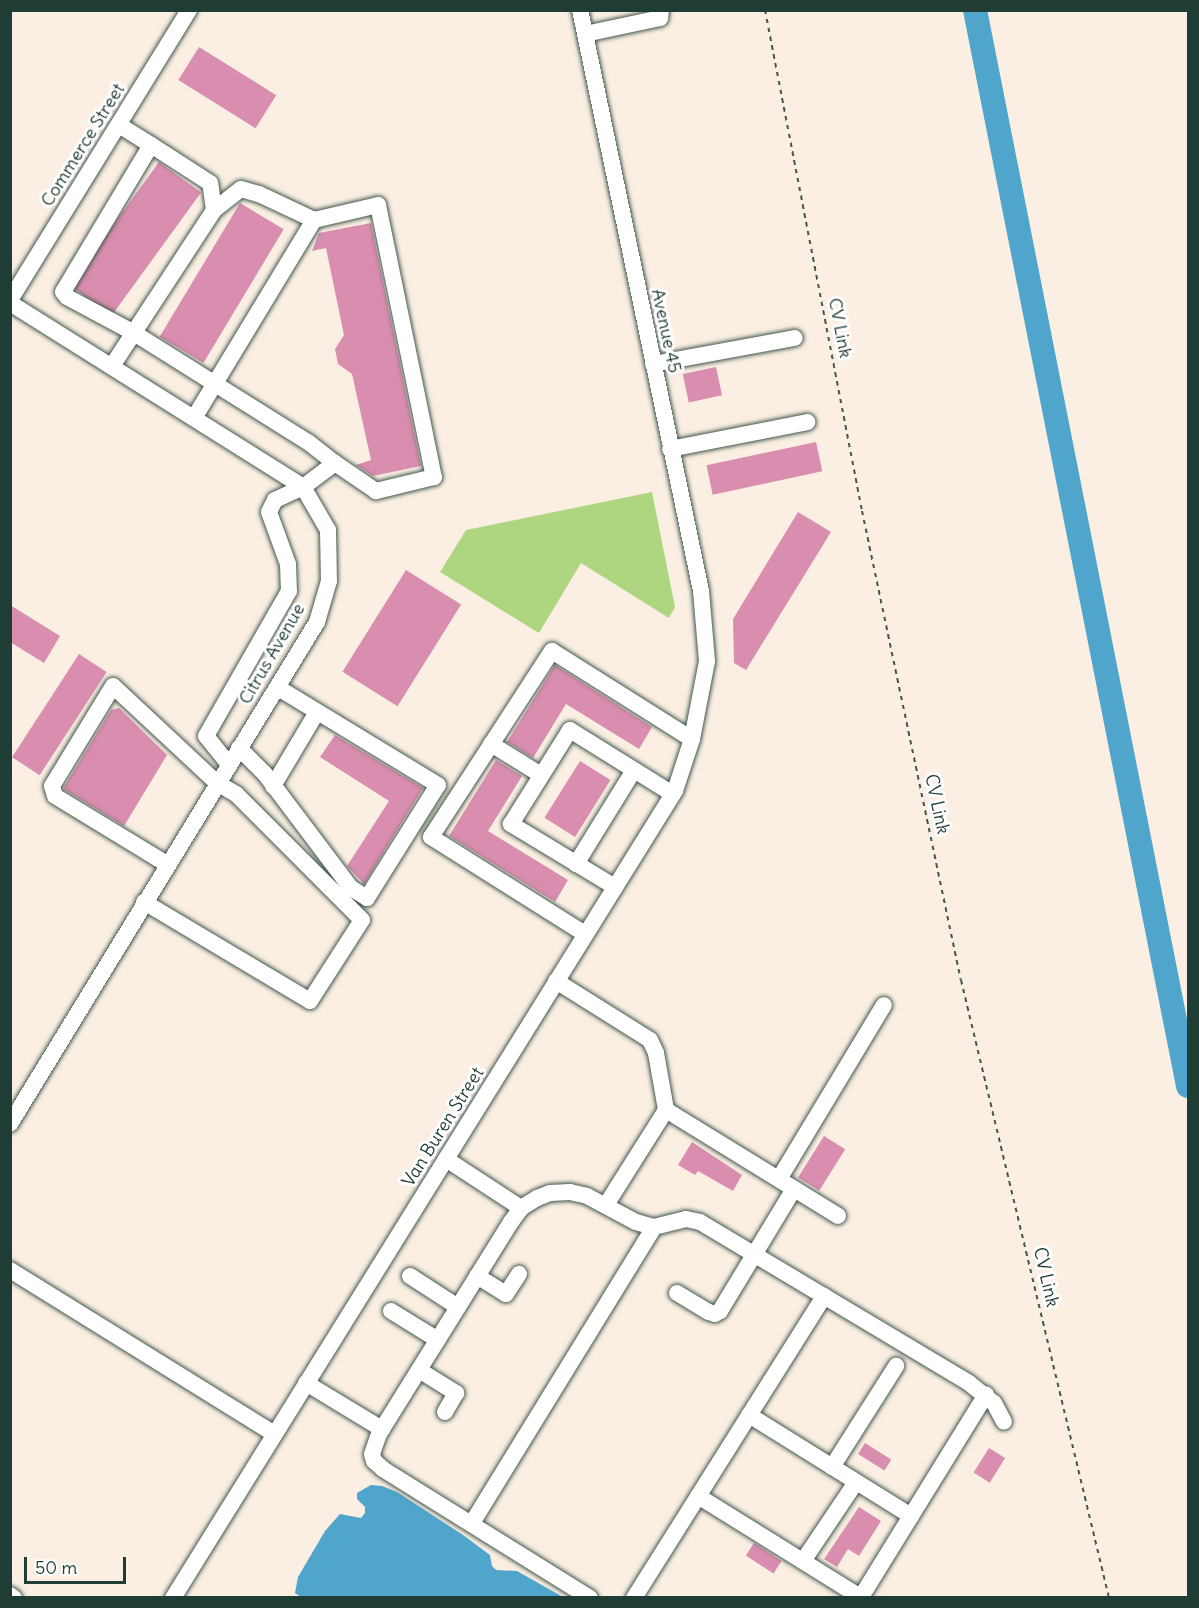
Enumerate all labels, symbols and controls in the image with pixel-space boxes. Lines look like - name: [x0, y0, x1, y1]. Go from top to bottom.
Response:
- street label: Commerce Street: [36, 79, 130, 211]
- street label: Avenue 45: [647, 287, 685, 375]
- street label: CV Link: [824, 296, 856, 360]
- street label: Citrus Avenue: [234, 600, 310, 708]
- street label: CV Link: [920, 772, 954, 836]
- street label: Van Buren Street: [398, 1063, 488, 1191]
- street label: CV Link: [1029, 1245, 1063, 1309]
- scale bar: [27, 1545, 129, 1583]
- text: 50 m: [35, 1556, 77, 1579]

